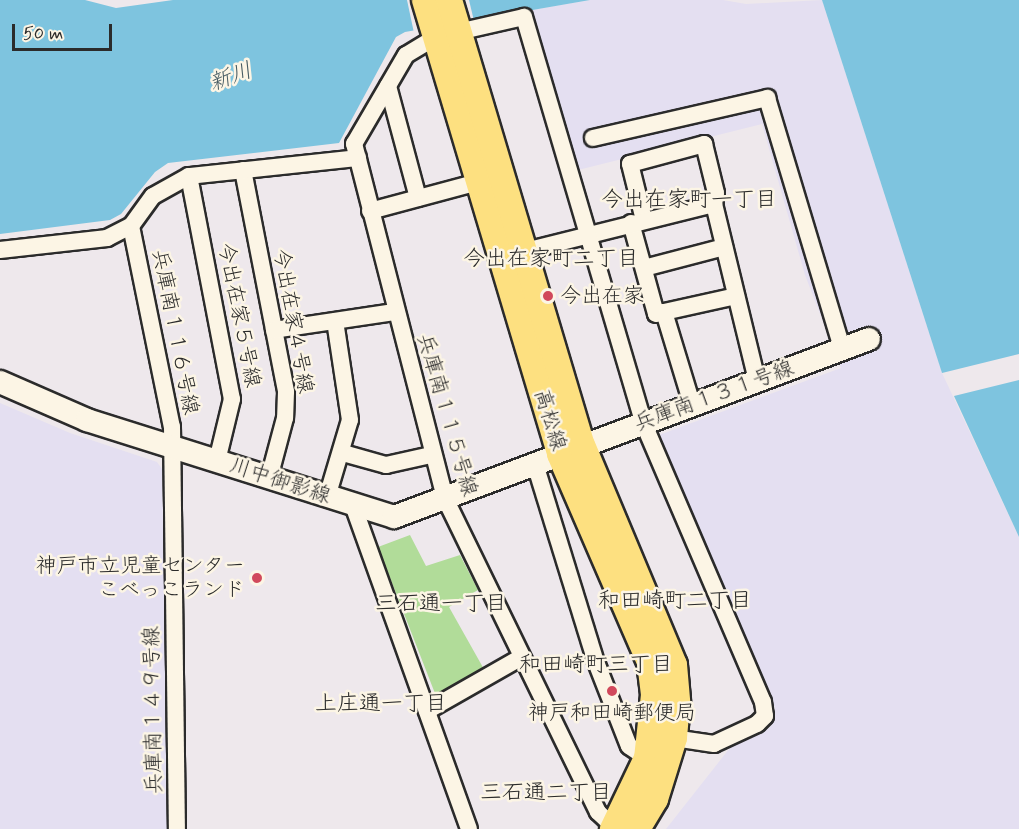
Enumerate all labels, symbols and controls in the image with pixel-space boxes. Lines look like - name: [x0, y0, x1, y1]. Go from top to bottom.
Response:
- scale bar: [15, 12, 116, 50]
- text: 50 m: [23, 22, 63, 46]
- water label: 新川: [206, 58, 256, 98]
- district label: 今出在家町一丁目: [601, 188, 777, 214]
- street label: 今出在家５号線: [213, 240, 265, 390]
- street label: 今出在家４号線: [268, 246, 318, 396]
- street label: 兵庫南１１６号線: [147, 247, 203, 417]
- district label: 今出在家町二丁目: [463, 247, 639, 273]
- place label: 今出在家: [560, 283, 644, 309]
- marker: 今出在家: [541, 289, 555, 303]
- street label: 兵庫南１１５号線: [412, 331, 482, 499]
- street label: 兵庫南１３１号線: [631, 355, 797, 437]
- street label: 高松線: [529, 386, 571, 454]
- street label: 川中御影線: [226, 453, 334, 509]
- place label: 神戸市立児童センター こべっこランド: [35, 553, 245, 603]
- marker: 神戸市立児童センター こべっこランド: [250, 571, 264, 585]
- district label: 和田崎町二丁目: [598, 589, 752, 615]
- district label: 三石通一丁目: [375, 592, 507, 618]
- street label: 兵庫南１４９号線: [139, 626, 167, 794]
- district label: 和田崎町三丁目: [519, 653, 673, 679]
- marker: 神戸和田崎郵便局: [605, 684, 619, 698]
- district label: 上庄通一丁目: [315, 692, 447, 718]
- place label: 神戸和田崎郵便局: [528, 700, 696, 726]
- district label: 三石通二丁目: [480, 781, 612, 807]

